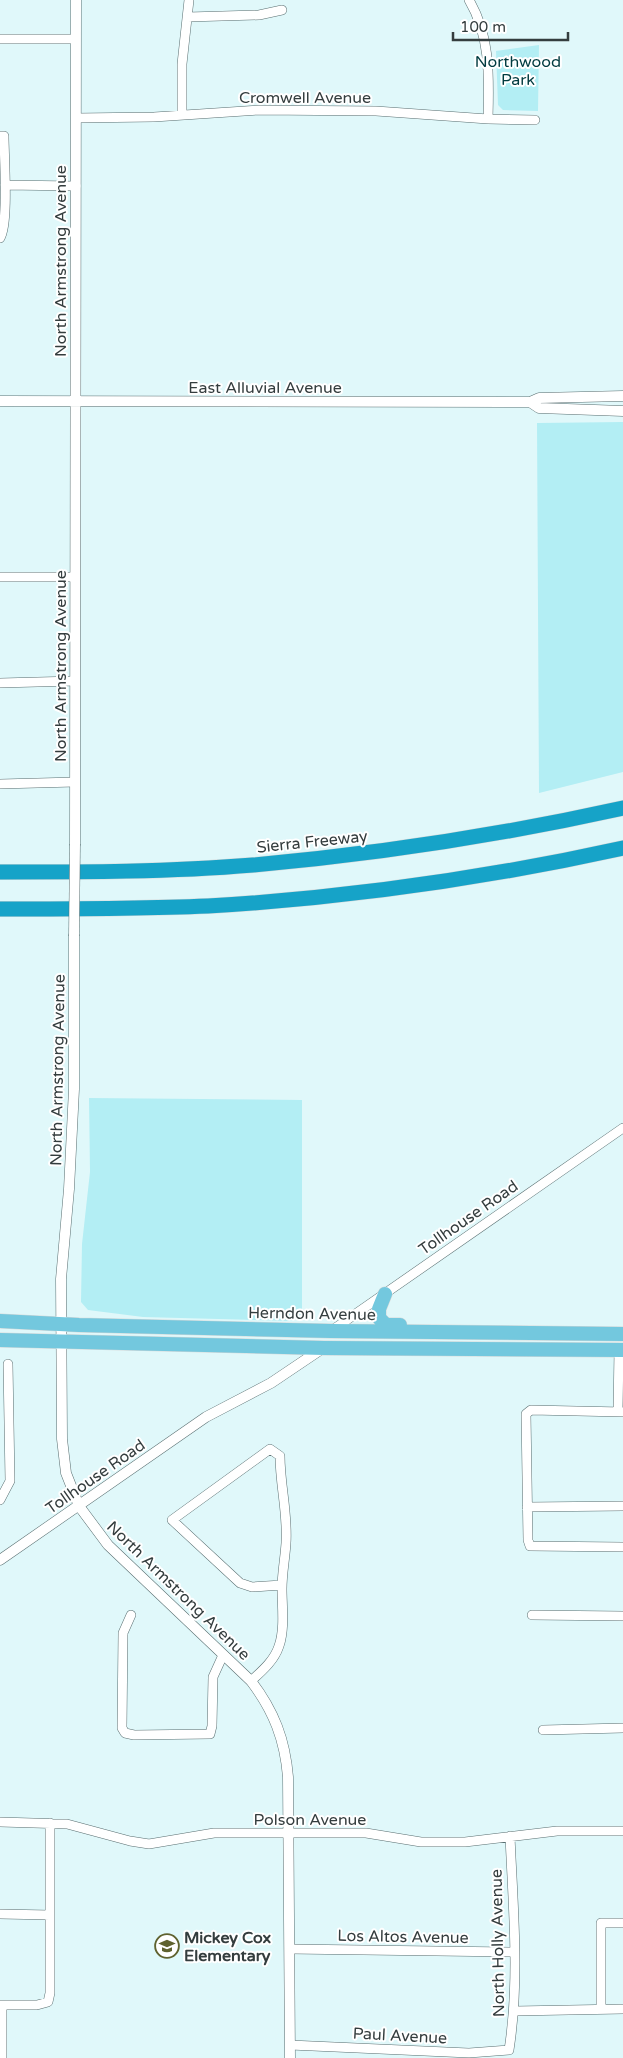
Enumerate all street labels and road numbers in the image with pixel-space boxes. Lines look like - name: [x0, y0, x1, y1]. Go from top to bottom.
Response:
- street label: Cromwell Avenue: [239, 88, 371, 108]
- street label: North Armstrong Avenue: [51, 165, 71, 357]
- street label: East Alluvial Avenue: [188, 378, 342, 398]
- street label: North Armstrong Avenue: [51, 570, 71, 762]
- street label: Sierra Freeway: [256, 826, 369, 858]
- street label: North Armstrong Avenue: [46, 974, 70, 1166]
- street label: Tollhouse Road: [415, 1176, 522, 1259]
- street label: Herndon Avenue: [248, 1303, 376, 1325]
- street label: Tollhouse Road: [42, 1435, 149, 1518]
- street label: North Armstrong Avenue: [102, 1517, 254, 1665]
- street label: Polson Avenue: [254, 1810, 366, 1830]
- street label: North Holly Avenue: [487, 1869, 509, 2017]
- street label: Los Altos Avenue: [337, 1926, 469, 1948]
- street label: Paul Avenue: [352, 2024, 448, 2048]

